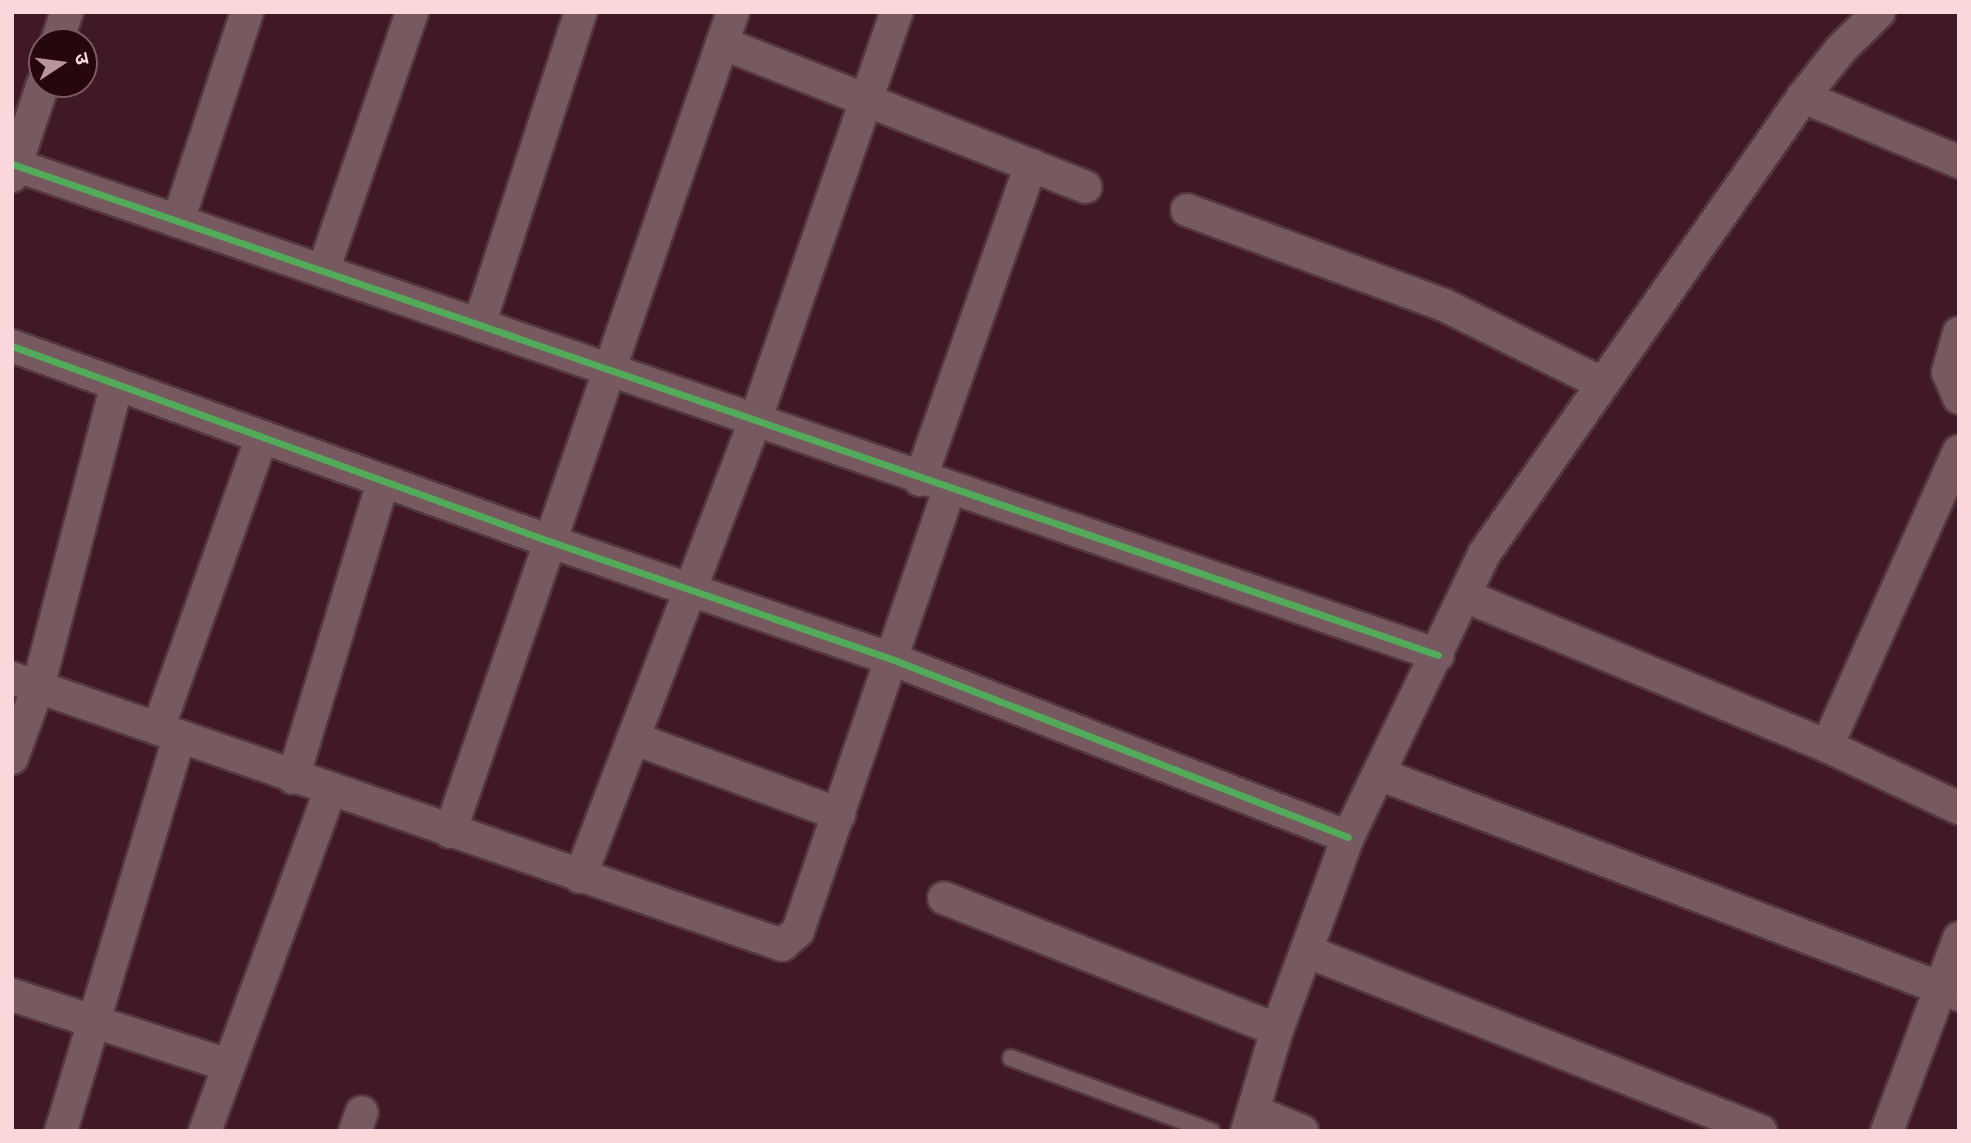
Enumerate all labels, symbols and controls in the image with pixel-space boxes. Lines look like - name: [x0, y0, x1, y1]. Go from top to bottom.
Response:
- north arrow: [28, 28, 98, 98]
- text: उ: [68, 50, 96, 67]

